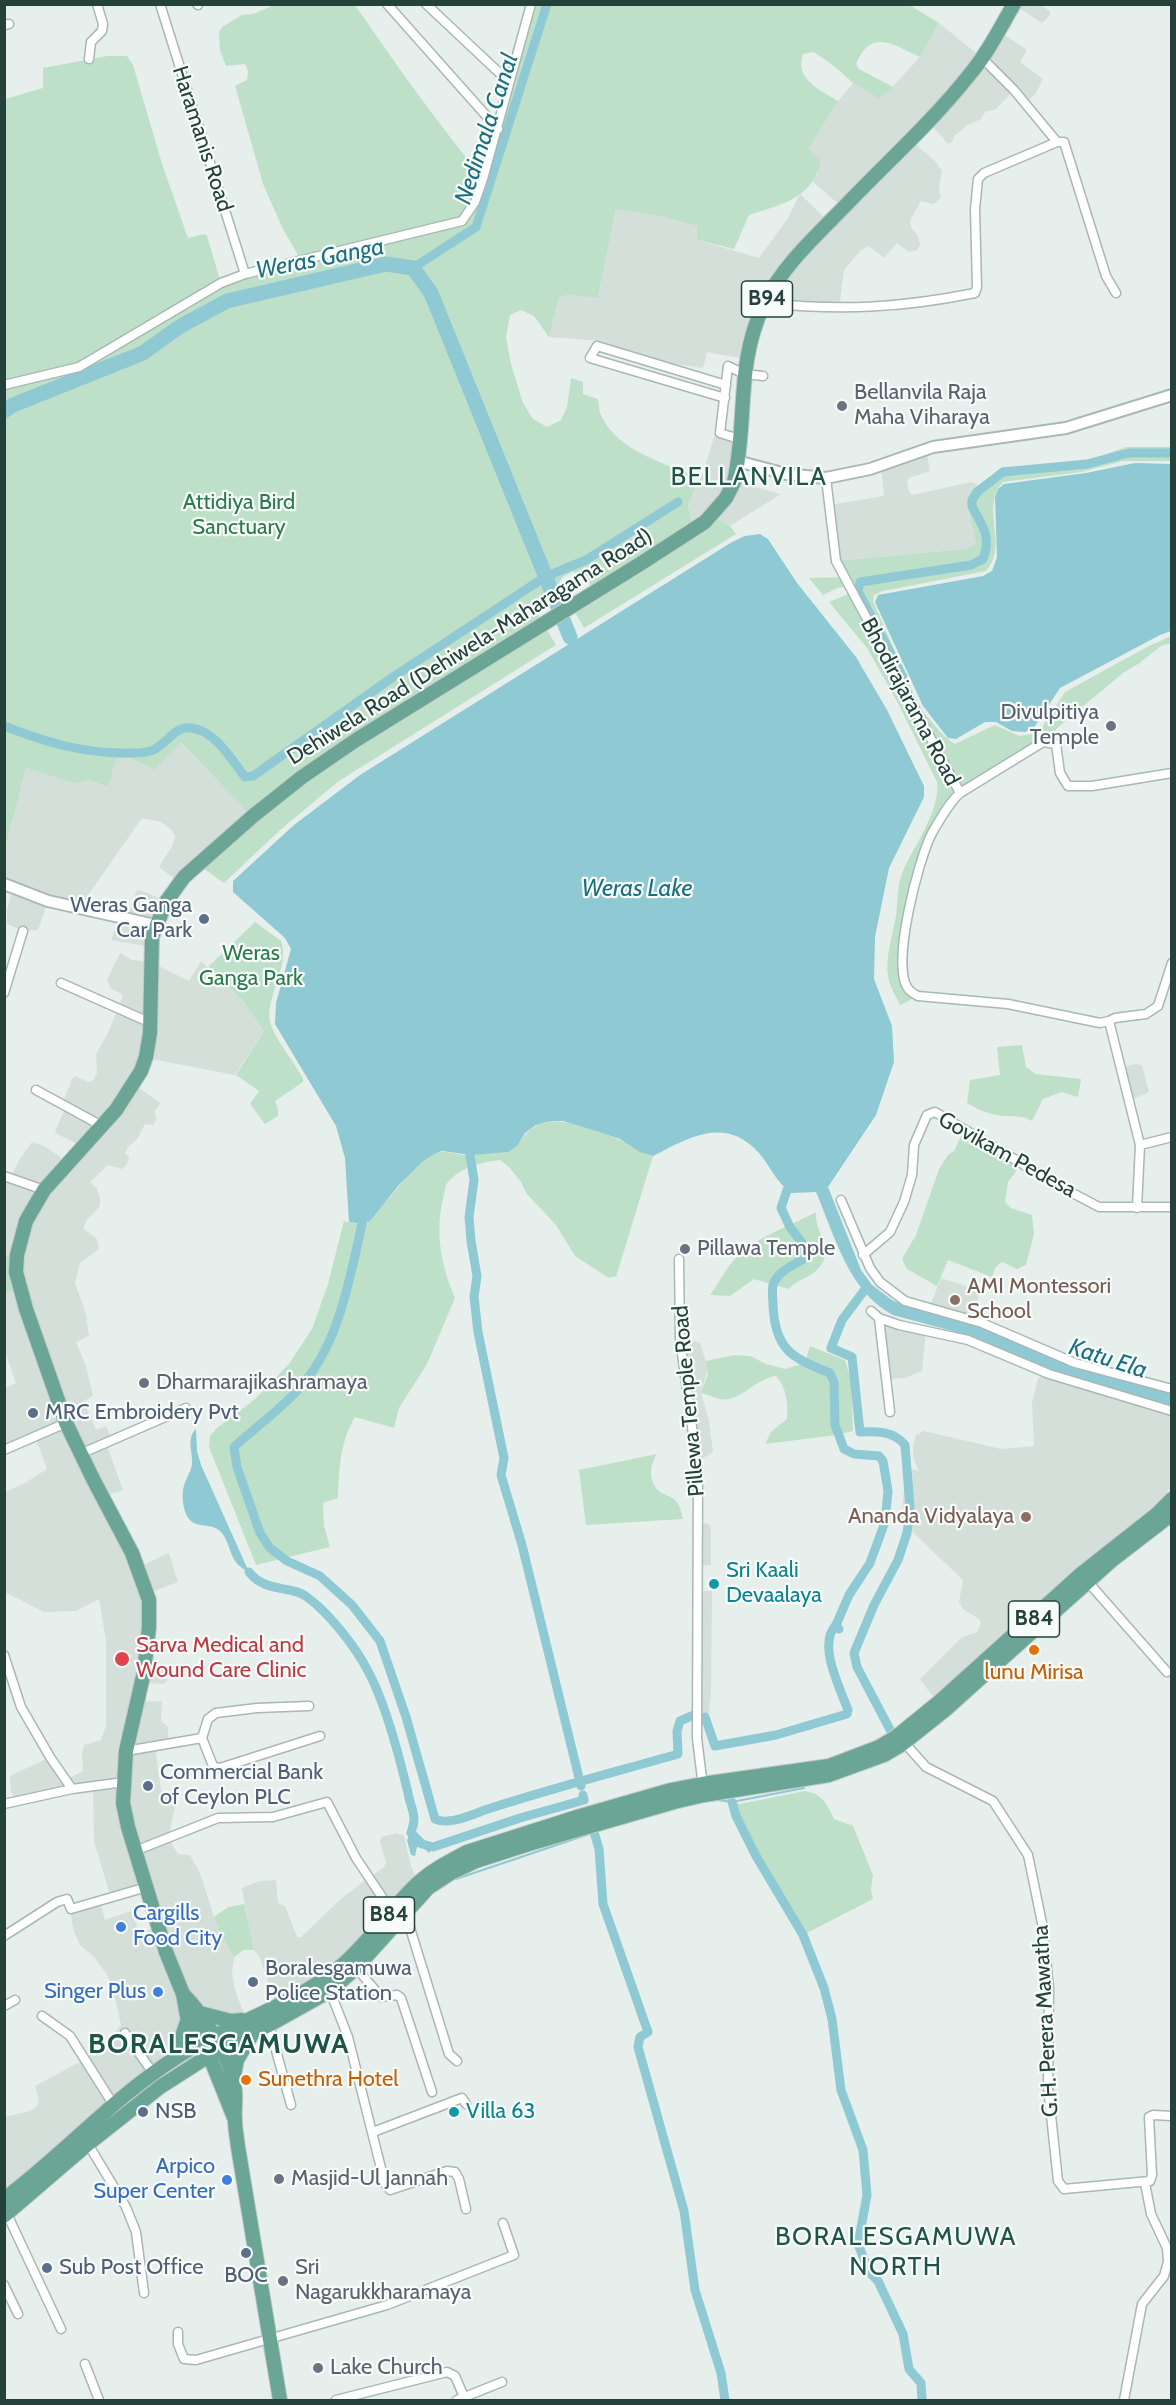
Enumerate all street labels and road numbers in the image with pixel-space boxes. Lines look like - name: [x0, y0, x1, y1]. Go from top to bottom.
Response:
- street label: Haramanis Road: [166, 63, 238, 215]
- road number: B94: [742, 281, 792, 317]
- street label: Dehiwela Road (Dehiwela-Maharagama Road): [282, 523, 658, 771]
- street label: Bhodirajarama Road: [855, 614, 965, 790]
- street label: Govikam Pedesa: [934, 1106, 1080, 1204]
- street label: Pillewa Temple Road: [667, 1304, 711, 1498]
- road number: B84: [1008, 1601, 1060, 1637]
- road number: B84: [364, 1897, 414, 1933]
- street label: G.H. Perera Mawatha: [1028, 1924, 1064, 2118]

